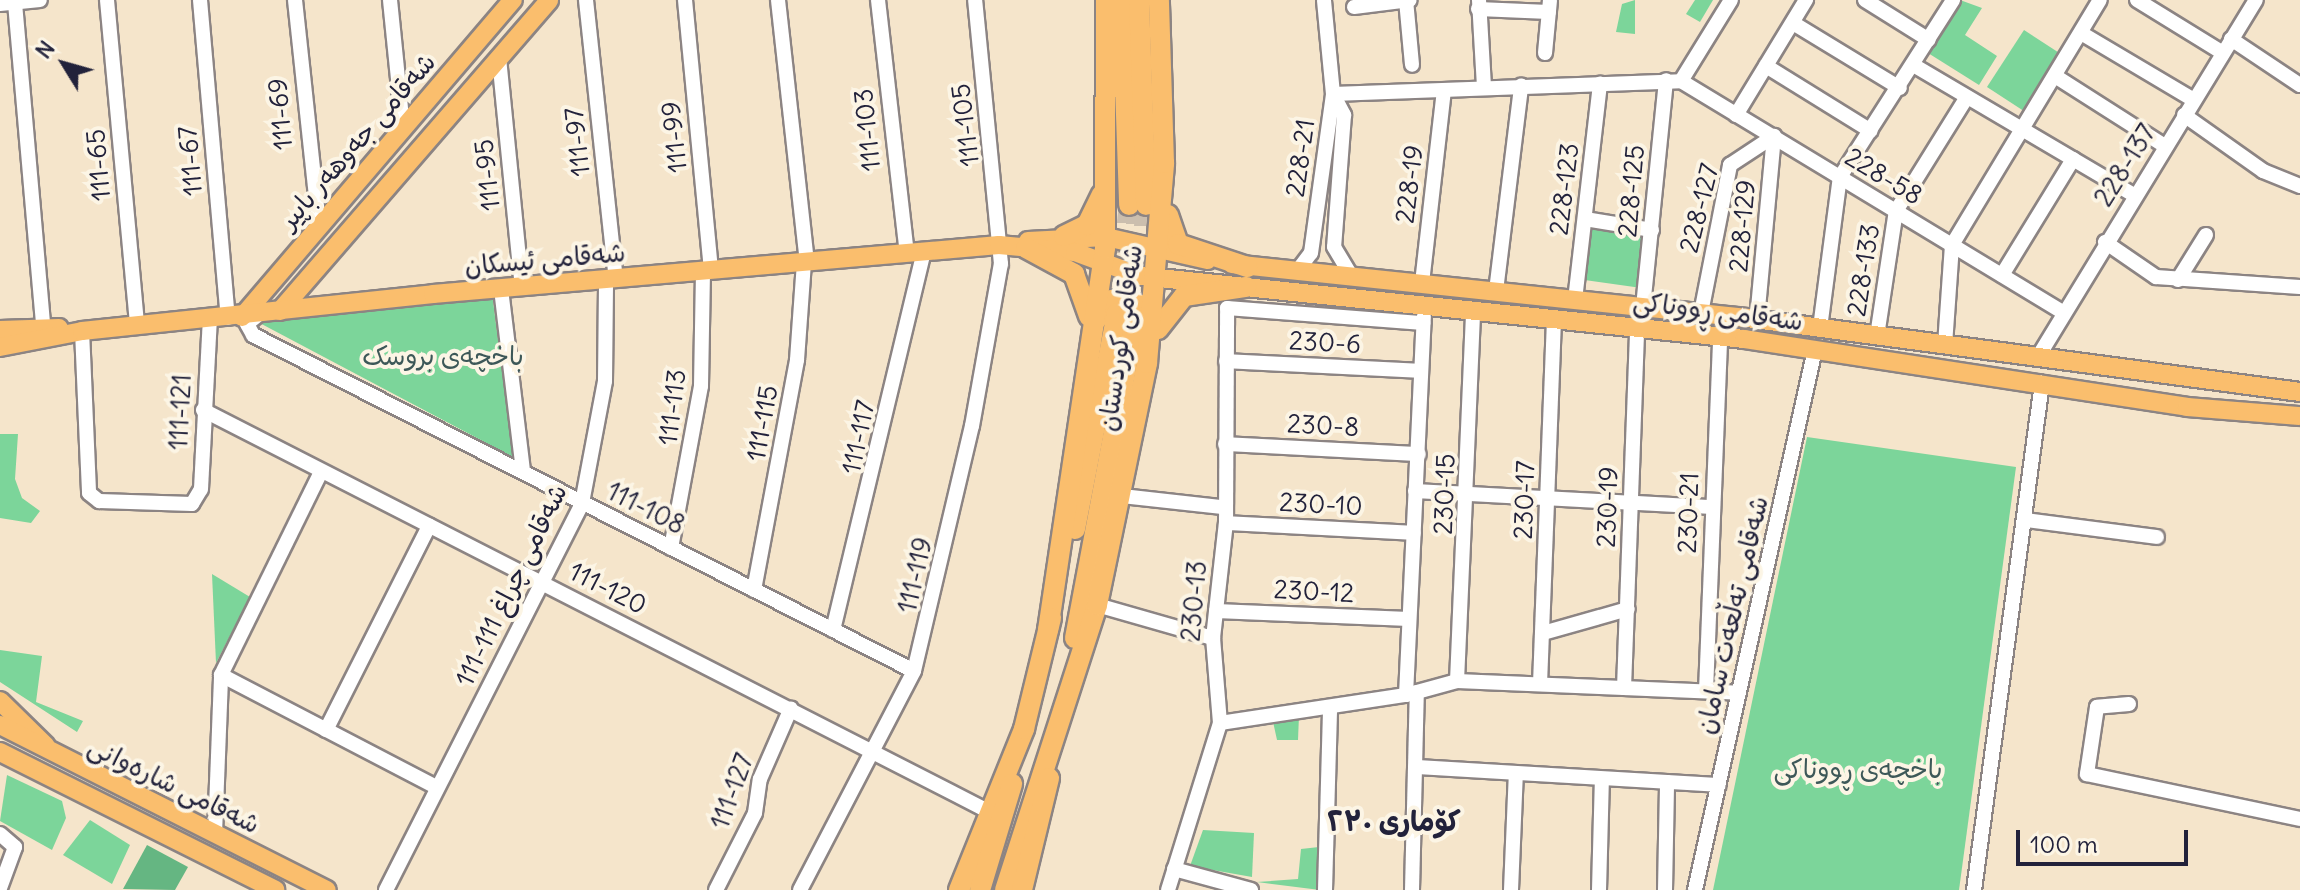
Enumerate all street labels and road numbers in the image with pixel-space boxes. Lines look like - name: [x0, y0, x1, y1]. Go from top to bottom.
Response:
- street label: شەقامی جەوهەر باپیر: [272, 47, 442, 235]
- street label: 111-69: [261, 77, 299, 151]
- street label: 111-105: [944, 82, 986, 168]
- street label: 111-103: [847, 87, 887, 173]
- street label: 111-99: [655, 100, 693, 174]
- street label: 111-97: [558, 106, 596, 178]
- street label: 228-21: [1279, 117, 1321, 199]
- street label: 228-137: [2088, 118, 2162, 212]
- street label: 111-67: [171, 125, 209, 197]
- street label: 111-65: [79, 128, 117, 202]
- street label: 111-95: [468, 138, 506, 212]
- street label: 228-123: [1543, 141, 1585, 237]
- street label: 228-58: [1840, 141, 1928, 211]
- street label: 228-19: [1389, 143, 1429, 225]
- street label: 228-125: [1611, 143, 1651, 239]
- street label: 228-127: [1673, 160, 1725, 256]
- street label: 228-129: [1722, 178, 1762, 274]
- street label: 228-133: [1840, 222, 1886, 318]
- street label: شەقامی ئیسکان: [463, 236, 627, 282]
- street label: شەقامی کوردستان: [1091, 243, 1149, 433]
- street label: شەقامی ڕووناکی: [1631, 285, 1805, 337]
- street label: 230-6: [1288, 325, 1362, 359]
- street label: 111-113: [652, 367, 692, 447]
- street label: 111-121: [162, 373, 198, 451]
- street label: 111-115: [740, 383, 784, 463]
- street label: 111-117: [835, 397, 881, 477]
- street label: 230-8: [1286, 408, 1360, 442]
- street label: 230-15: [1427, 453, 1461, 535]
- street label: 230-17: [1507, 460, 1541, 540]
- street label: 230-19: [1590, 466, 1624, 548]
- street label: 230-21: [1671, 472, 1705, 554]
- street label: 111-108: [602, 475, 690, 541]
- street label: شەقامی چراغ 111-111: [449, 479, 573, 691]
- street label: 230-10: [1279, 486, 1363, 522]
- street label: شەقامی تەڵعەت سامان: [1689, 493, 1775, 737]
- street label: 111-119: [891, 534, 939, 616]
- street label: 111-120: [564, 555, 652, 621]
- street label: 230-13: [1175, 559, 1213, 643]
- street label: 230-12: [1273, 573, 1355, 609]
- street label: شەقامی شارەوانی: [83, 730, 265, 840]
- street label: 111-127: [704, 749, 760, 833]

